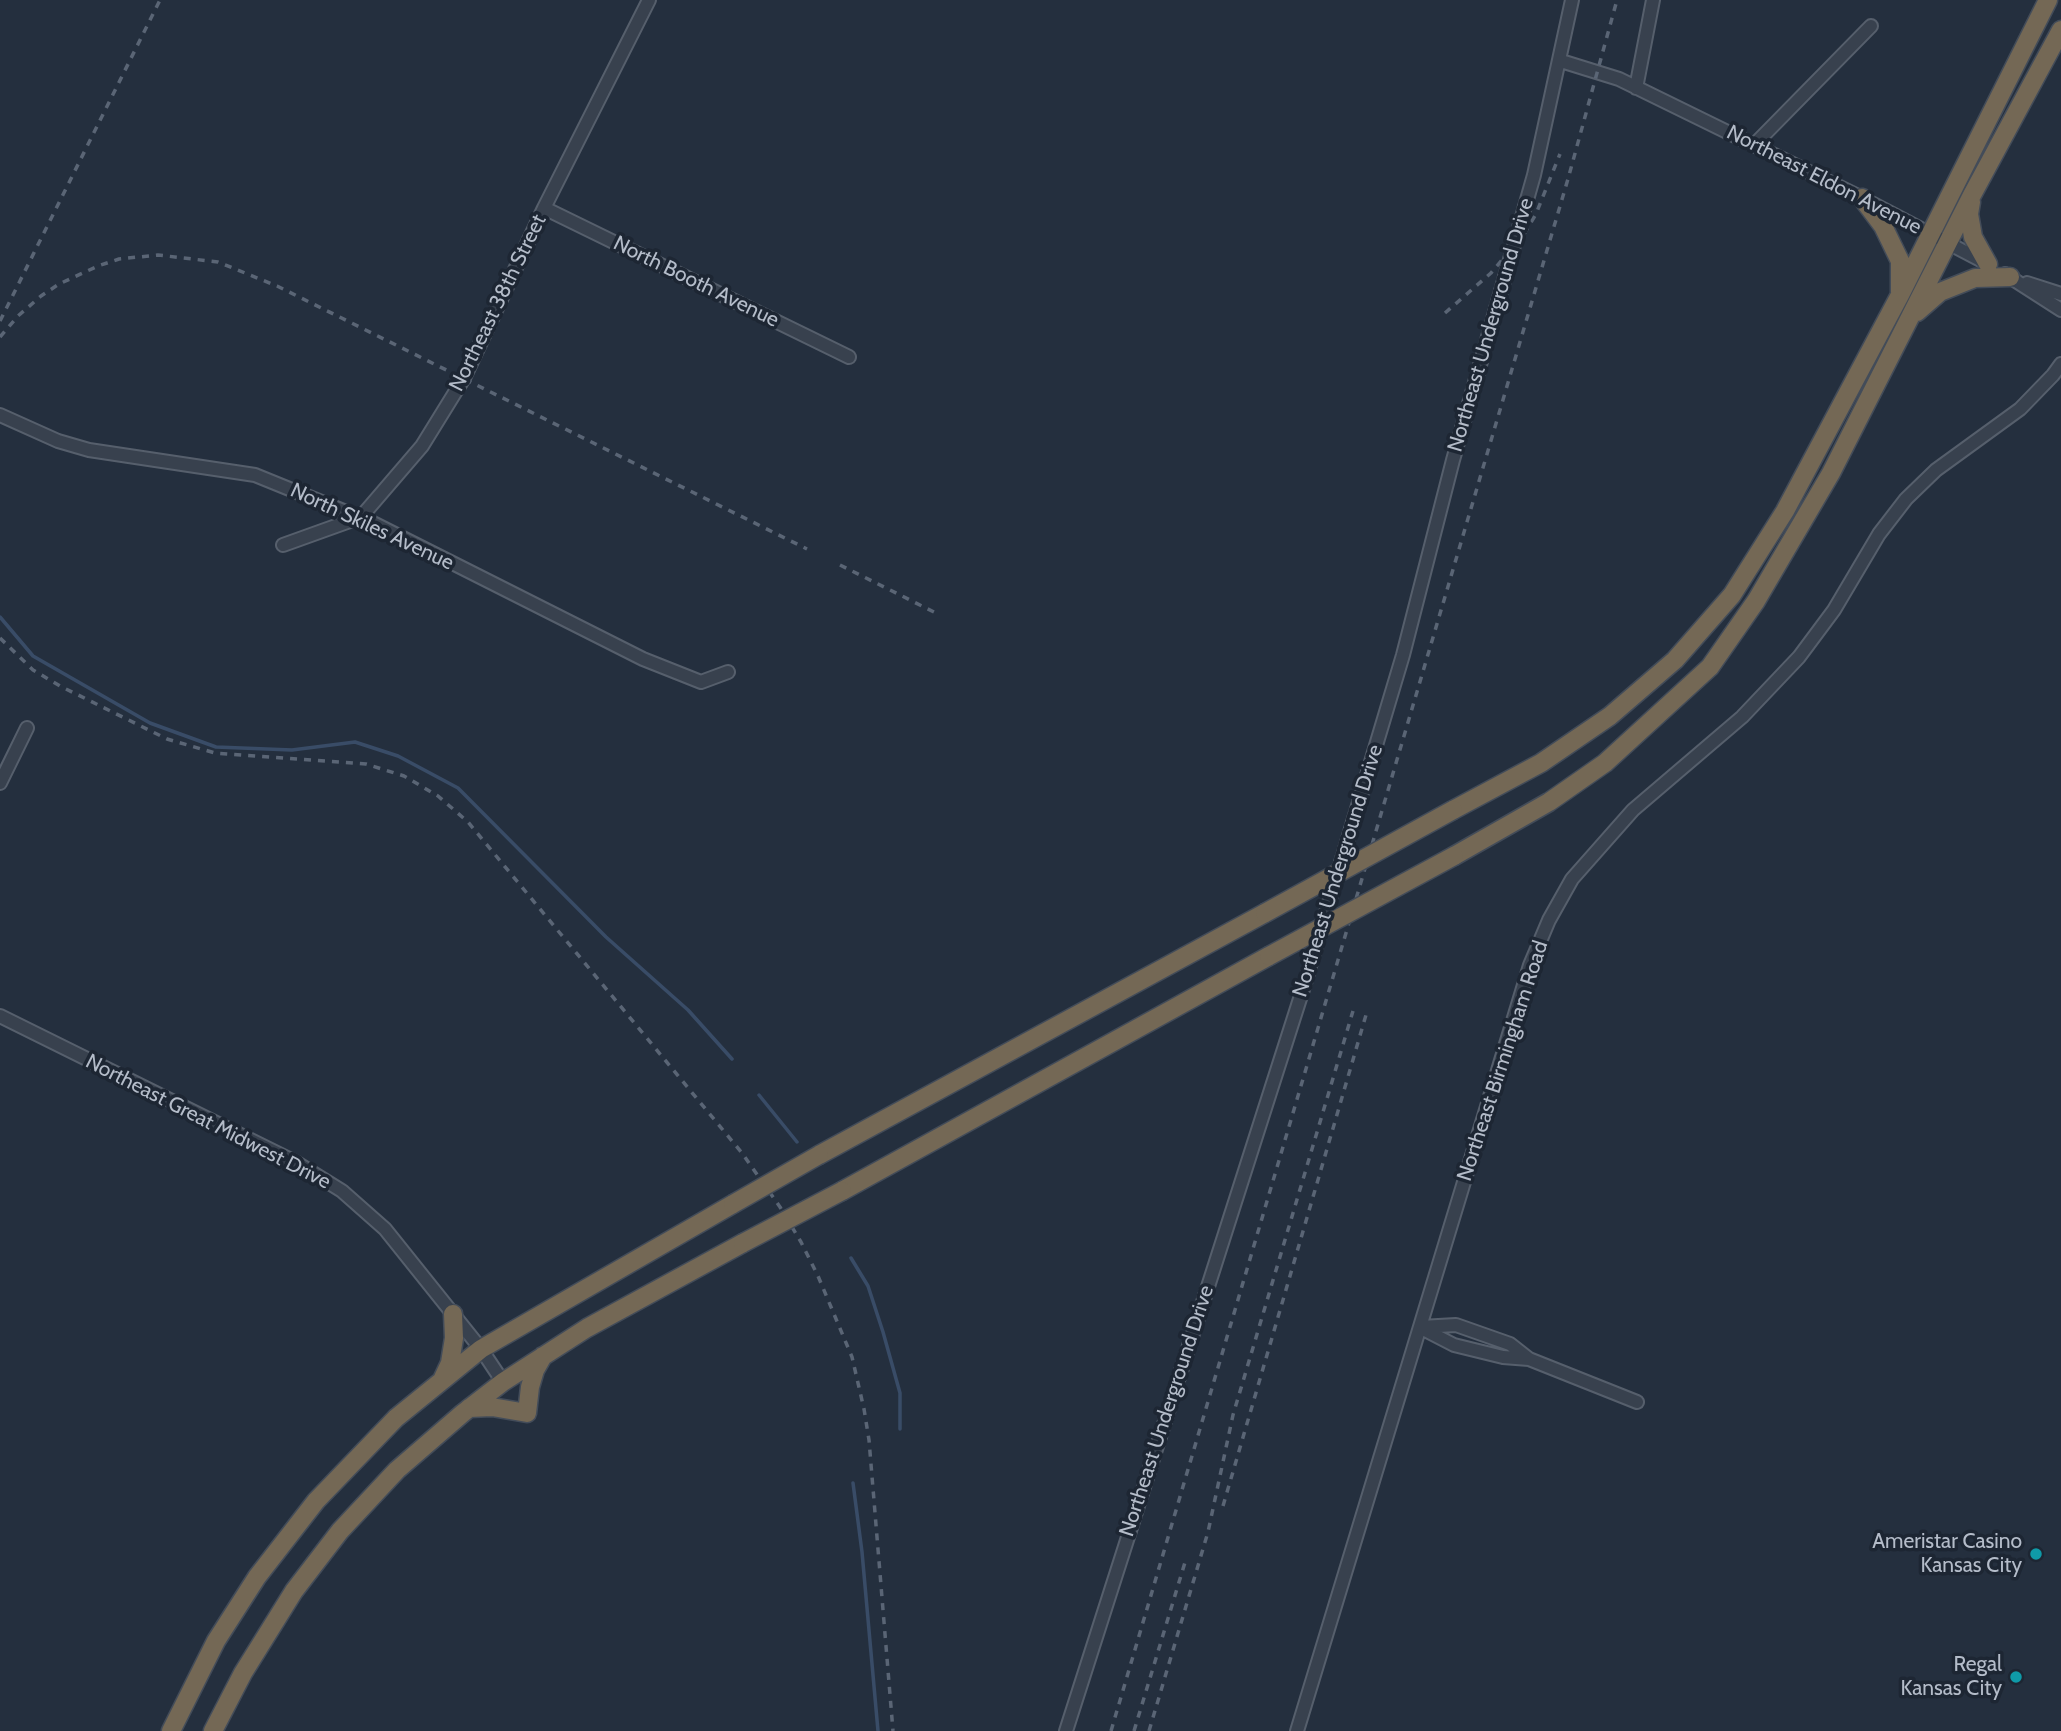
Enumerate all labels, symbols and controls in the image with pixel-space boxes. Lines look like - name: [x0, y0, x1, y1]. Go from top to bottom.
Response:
- street label: Northeast Eldon Avenue: [1722, 120, 1926, 240]
- street label: Northeast Underground Drive: [1443, 195, 1539, 455]
- street label: Northeast 38th Street: [444, 210, 552, 396]
- street label: North Booth Avenue: [609, 231, 783, 333]
- street label: North Skiles Avenue: [286, 478, 458, 576]
- street label: Northeast Underground Drive: [1288, 742, 1388, 1000]
- street label: Northeast Birmingham Road: [1452, 938, 1554, 1184]
- street label: Northeast Great Midwest Drive: [81, 1049, 335, 1195]
- street label: Northeast Underground Drive: [1114, 1282, 1220, 1540]
- place label: Ameristar Casino Kansas City: [1872, 1529, 2022, 1579]
- marker: Ameristar Casino Kansas City: [2028, 1546, 2044, 1562]
- place label: Regal Kansas City: [1900, 1652, 2002, 1702]
- marker: Regal Kansas City: [2008, 1669, 2024, 1685]

